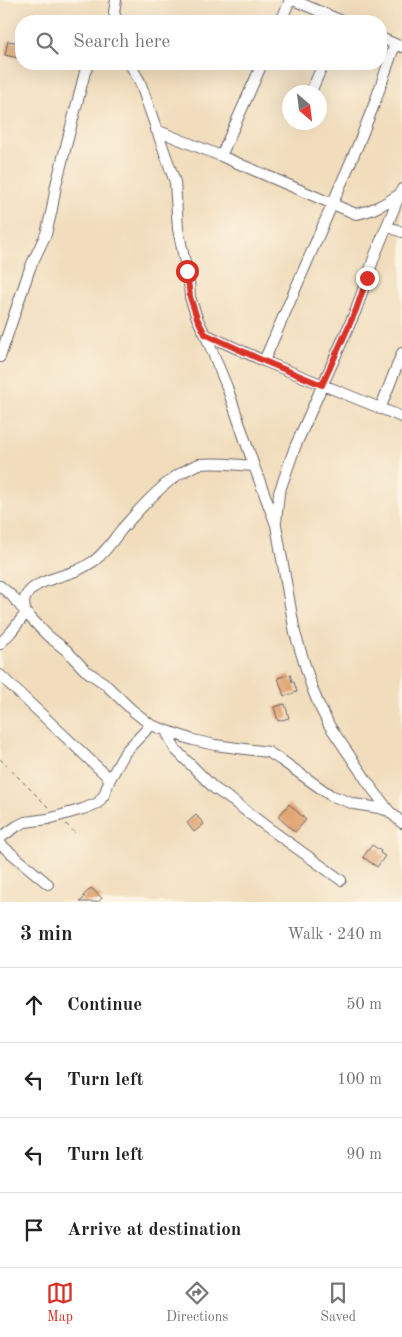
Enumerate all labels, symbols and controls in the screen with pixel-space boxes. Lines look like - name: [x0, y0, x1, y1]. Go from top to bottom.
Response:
- search box: [15, 15, 387, 70]
- icon: search: [33, 29, 61, 57]
- text: Search here: [73, 33, 170, 52]
- north arrow: [282, 85, 327, 130]
- route start: [176, 260, 199, 283]
- route end: [356, 267, 379, 290]
- text: 3 min: [20, 924, 73, 945]
- text: Walk · 240 m: [287, 927, 382, 943]
- icon: ahead: [20, 991, 48, 1019]
- text: Continue: [67, 996, 142, 1015]
- text: 50 m: [346, 997, 382, 1013]
- icon: left: [20, 1066, 48, 1094]
- text: Turn left: [67, 1071, 144, 1090]
- text: 100 m: [337, 1072, 382, 1088]
- icon: left: [20, 1141, 48, 1169]
- text: Turn left: [67, 1146, 144, 1165]
- text: 90 m: [346, 1147, 382, 1163]
- icon: arrive: [20, 1216, 48, 1244]
- text: Arrive at destination: [67, 1221, 241, 1240]
- tab: Map: [46, 1279, 74, 1326]
- tab: Directions: [166, 1279, 228, 1326]
- tab: Saved: [320, 1279, 356, 1326]

